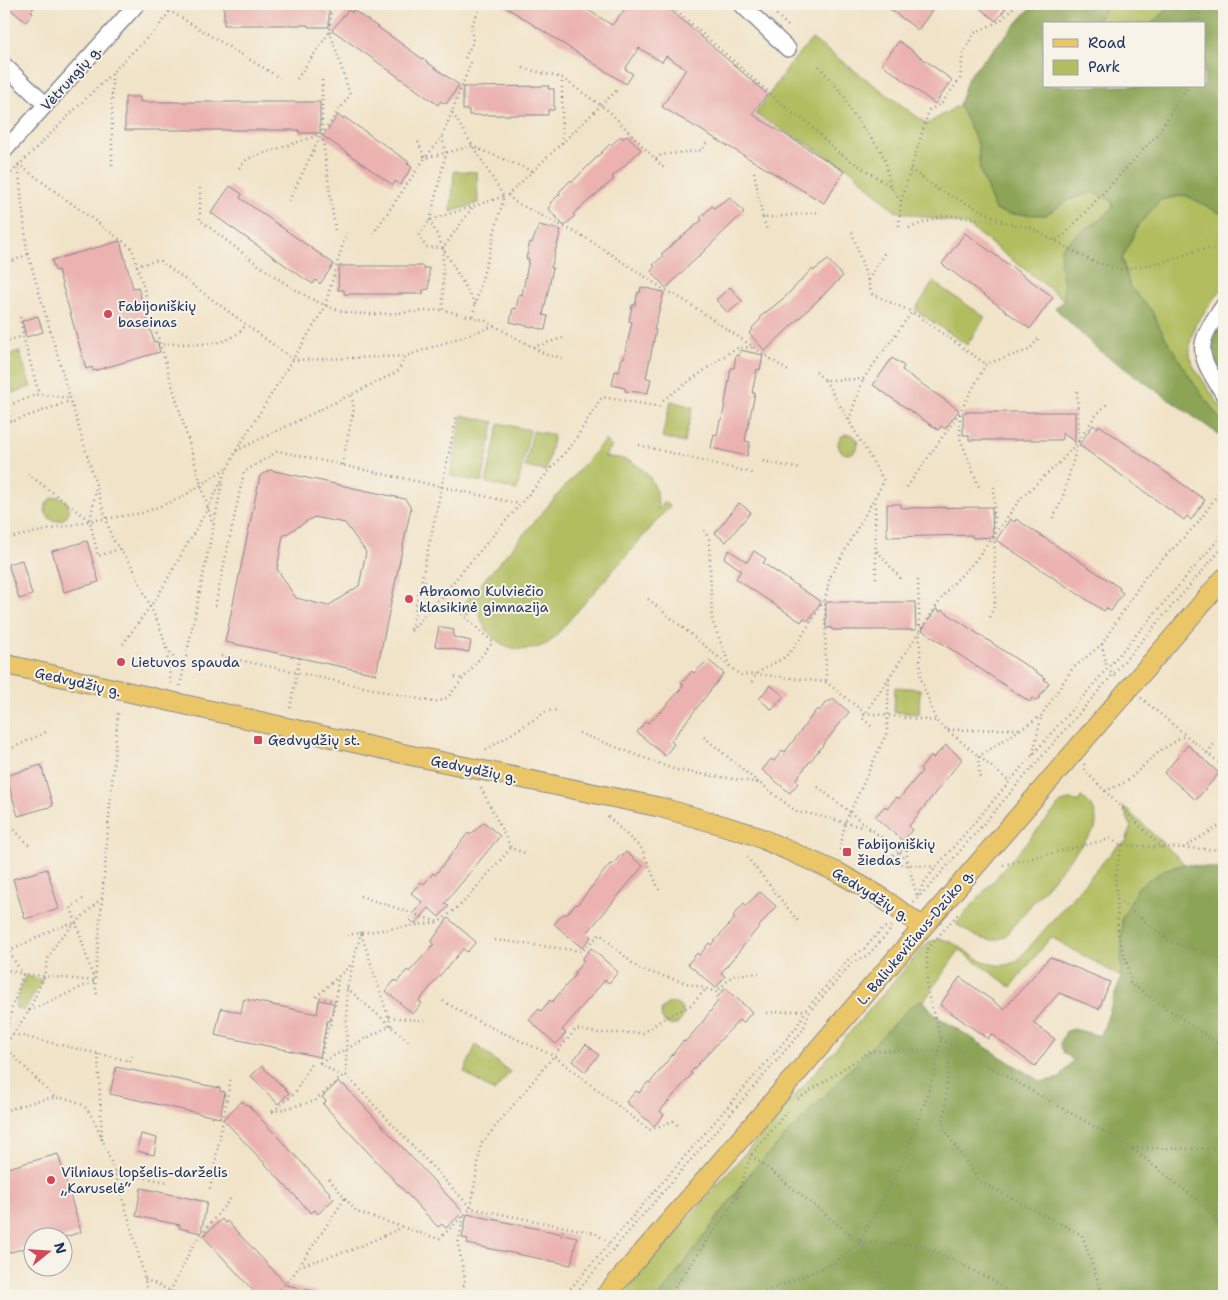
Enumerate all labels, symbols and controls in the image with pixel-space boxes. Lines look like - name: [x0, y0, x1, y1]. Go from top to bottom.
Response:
- legend: [1043, 22, 1206, 88]
- text: Road: [1088, 33, 1126, 53]
- street label: Vėtrungių g.: [37, 42, 105, 114]
- text: Park: [1088, 57, 1120, 77]
- place label: Fabijoniškių baseinas: [118, 297, 196, 331]
- marker: Fabijoniškių baseinas: [102, 308, 114, 320]
- place label: Abraomo Kulviečio klasikinė gimnazija: [419, 582, 549, 616]
- marker: Abraomo Kulviečio klasikinė gimnazija: [403, 593, 415, 605]
- place label: Lietuvos spauda: [131, 653, 240, 671]
- marker: Lietuvos spauda: [115, 656, 127, 668]
- street label: Gedvydžių g.: [33, 663, 123, 701]
- place label: Gedvydžių st.: [268, 731, 360, 749]
- marker: Gedvydžių st.: [252, 734, 264, 746]
- street label: Gedvydžių g.: [429, 751, 519, 787]
- place label: Fabijoniškių žiedas: [857, 835, 935, 869]
- marker: Fabijoniškių žiedas: [841, 846, 853, 858]
- street label: Gedvydžių g.: [829, 863, 913, 925]
- street label: L. Baliukevičiaus-Dzūko g.: [853, 865, 977, 1009]
- place label: Vilniaus lopšelis-darželis „Karuselė“: [60, 1163, 228, 1197]
- marker: Vilniaus lopšelis-darželis „Karuselė“: [45, 1174, 57, 1186]
- north arrow: [22, 1228, 72, 1278]
- text: N: [50, 1240, 71, 1256]

